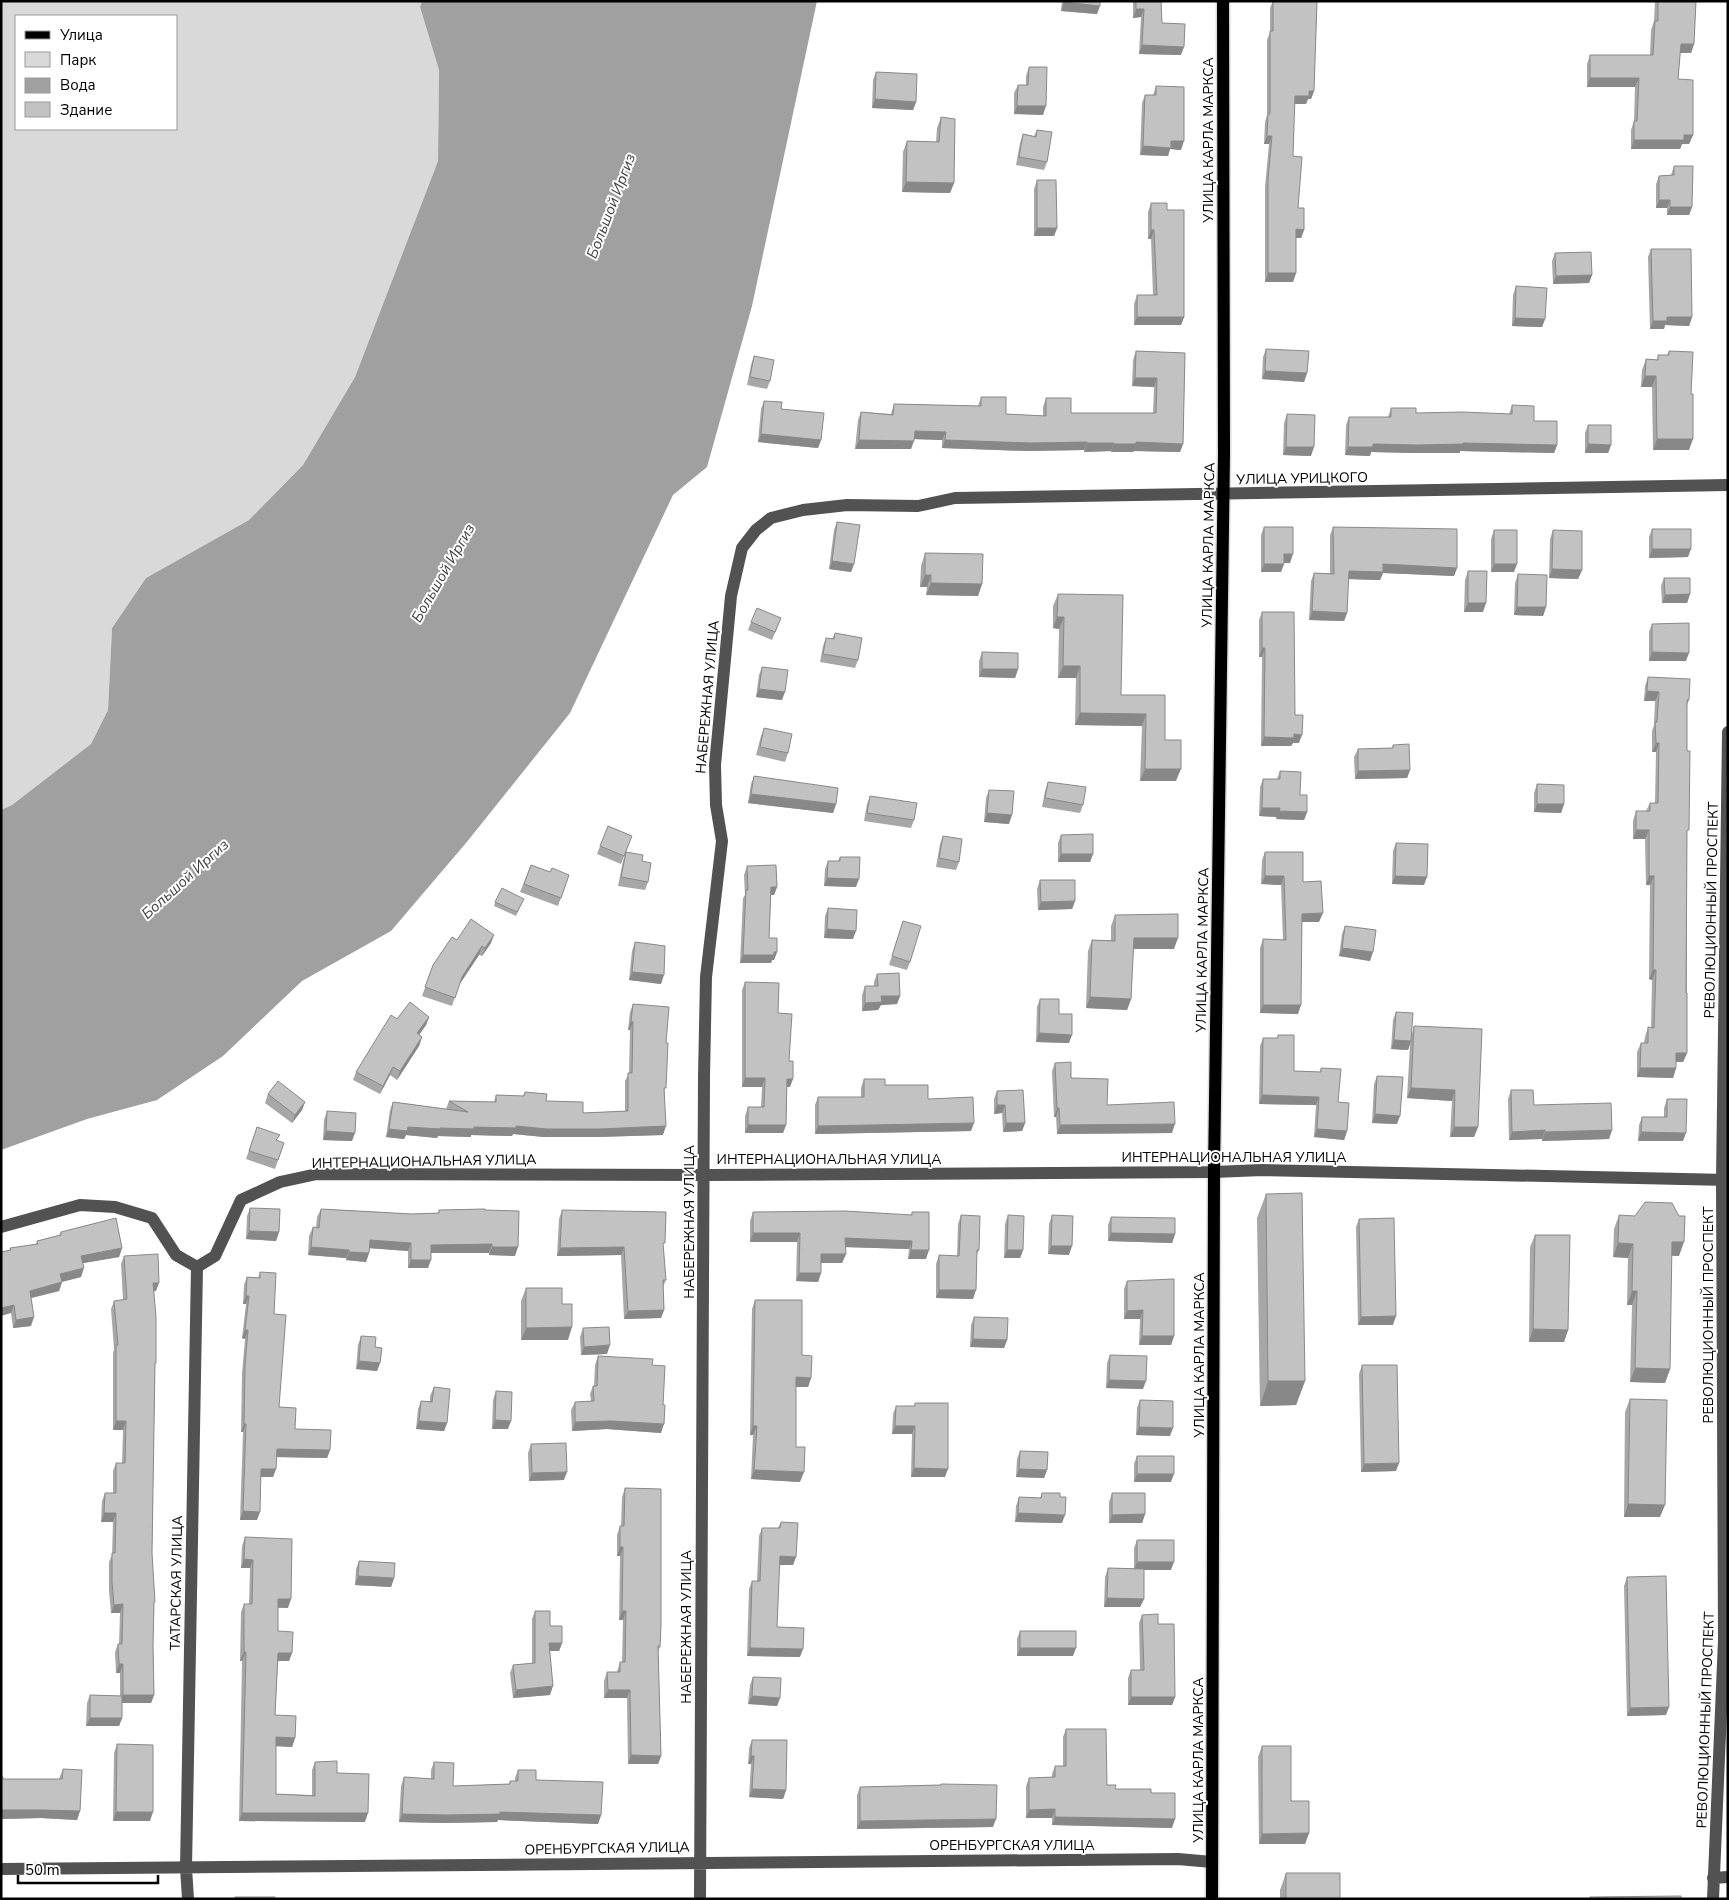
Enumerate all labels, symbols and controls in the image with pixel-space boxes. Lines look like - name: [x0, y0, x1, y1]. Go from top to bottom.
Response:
- legend: [15, 15, 178, 130]
- text: Улица: [59, 25, 103, 45]
- text: Парк: [60, 50, 96, 70]
- street label: УЛИЦА КАРЛА МАРКСА: [1199, 57, 1218, 224]
- text: Вода: [60, 75, 96, 95]
- text: Здание: [60, 100, 112, 120]
- water label: Большой Иргиз: [582, 151, 640, 261]
- street label: УЛИЦА КАРЛА МАРКСА: [1198, 462, 1219, 629]
- street label: УЛИЦА УРИЦКОГО: [1235, 468, 1368, 489]
- water label: Большой Иргиз: [407, 520, 479, 626]
- street label: НАБЕРЕЖНАЯ УЛИЦА: [691, 620, 724, 774]
- street label: РЕВОЛЮЦИОННЫЙ ПРОСПЕКТ: [1700, 801, 1723, 1019]
- water label: Большой Иргиз: [137, 835, 233, 923]
- street label: УЛИЦА КАРЛА МАРКСА: [1192, 867, 1213, 1034]
- street label: НАБЕРЕЖНАЯ УЛИЦА: [680, 1145, 699, 1299]
- street label: ИНТЕРНАЦИОНАЛЬНАЯ УЛИЦА: [1122, 1148, 1346, 1167]
- street label: ИНТЕРНАЦИОНАЛЬНАЯ УЛИЦА: [311, 1150, 537, 1173]
- street label: ИНТЕРНАЦИОНАЛЬНАЯ УЛИЦА: [717, 1150, 941, 1169]
- street label: РЕВОЛЮЦИОННЫЙ ПРОСПЕКТ: [1699, 1206, 1718, 1423]
- street label: УЛИЦА КАРЛА МАРКСА: [1190, 1272, 1209, 1439]
- street label: ТАТАРСКАЯ УЛИЦА: [166, 1515, 187, 1651]
- street label: НАБЕРЕЖНАЯ УЛИЦА: [677, 1550, 696, 1704]
- street label: РЕВОЛЮЦИОННЫЙ ПРОСПЕКТ: [1692, 1611, 1719, 1829]
- street label: УЛИЦА КАРЛА МАРКСА: [1189, 1677, 1208, 1844]
- street label: ОРЕНБУРГСКАЯ УЛИЦА: [929, 1836, 1095, 1855]
- street label: ОРЕНБУРГСКАЯ УЛИЦА: [524, 1838, 690, 1859]
- scale bar: [18, 1852, 158, 1884]
- text: 50 m: [25, 1860, 60, 1880]

